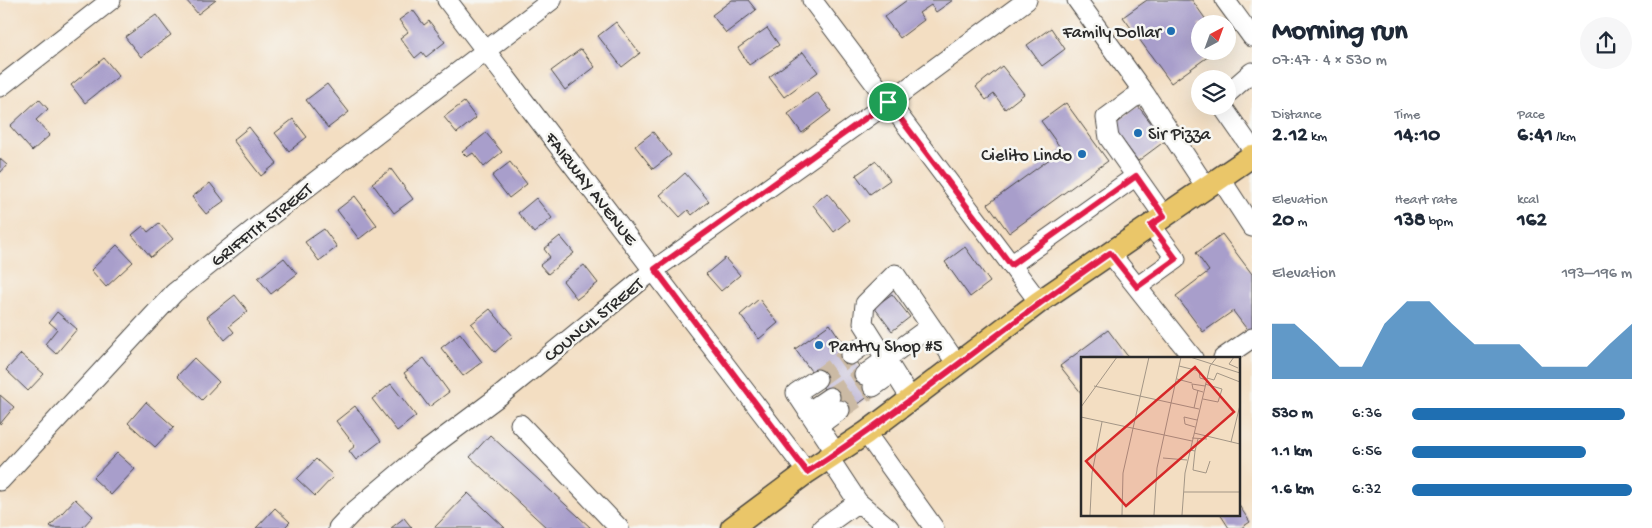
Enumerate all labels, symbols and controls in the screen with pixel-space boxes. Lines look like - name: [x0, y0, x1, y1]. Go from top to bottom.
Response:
- north arrow: [1191, 15, 1236, 60]
- map controls: [1191, 15, 1236, 115]
- text: Morning run: [1272, 16, 1407, 49]
- button: share: [1580, 17, 1632, 69]
- place label: Family Dollar: [1062, 23, 1163, 44]
- marker: Family Dollar: [1165, 25, 1177, 37]
- text: 07:47 · 4 × 530 m: [1272, 52, 1387, 71]
- button: layers: [1191, 70, 1236, 115]
- pin: [867, 81, 909, 123]
- icon: arrive: [874, 88, 902, 116]
- text: Distance: [1272, 107, 1321, 124]
- text: Time: [1395, 107, 1420, 124]
- text: Pace: [1517, 107, 1545, 124]
- text: 2.12: [1272, 124, 1308, 149]
- text: 14:10: [1395, 124, 1440, 149]
- text: 6:41: [1517, 124, 1553, 149]
- place label: Sir Pizza: [1148, 125, 1212, 146]
- marker: Sir Pizza: [1132, 127, 1144, 139]
- street label: FAIRWAY AVENUE: [539, 128, 641, 251]
- text: km: [1308, 129, 1327, 146]
- text: /km: [1553, 129, 1576, 146]
- place label: Cielito Lindo: [981, 146, 1072, 167]
- marker: Cielito Lindo: [1076, 148, 1088, 160]
- street label: GRIFFITH STREET: [207, 179, 318, 272]
- text: Elevation: [1272, 192, 1328, 209]
- text: Heart rate: [1395, 192, 1457, 209]
- text: kcal: [1517, 192, 1539, 209]
- text: 20: [1272, 209, 1294, 234]
- text: 138: [1395, 209, 1426, 234]
- text: 162: [1517, 209, 1547, 234]
- text: m: [1294, 214, 1308, 231]
- text: bpm: [1426, 214, 1453, 231]
- text: Elevation: [1272, 265, 1336, 284]
- text: 193–196 m: [1562, 265, 1632, 284]
- street label: COUNCIL STREET: [541, 274, 649, 367]
- place label: Pantry Shop #5: [828, 337, 942, 358]
- marker: Pantry Shop #5: [813, 339, 825, 351]
- inset map: [1081, 357, 1240, 516]
- text: 530 m: [1272, 405, 1313, 424]
- text: 6:36: [1352, 405, 1382, 424]
- text: 1.1 km: [1272, 443, 1312, 462]
- text: 6:56: [1352, 443, 1382, 462]
- text: 1.6 km: [1272, 481, 1314, 500]
- text: 6:32: [1352, 481, 1381, 500]

